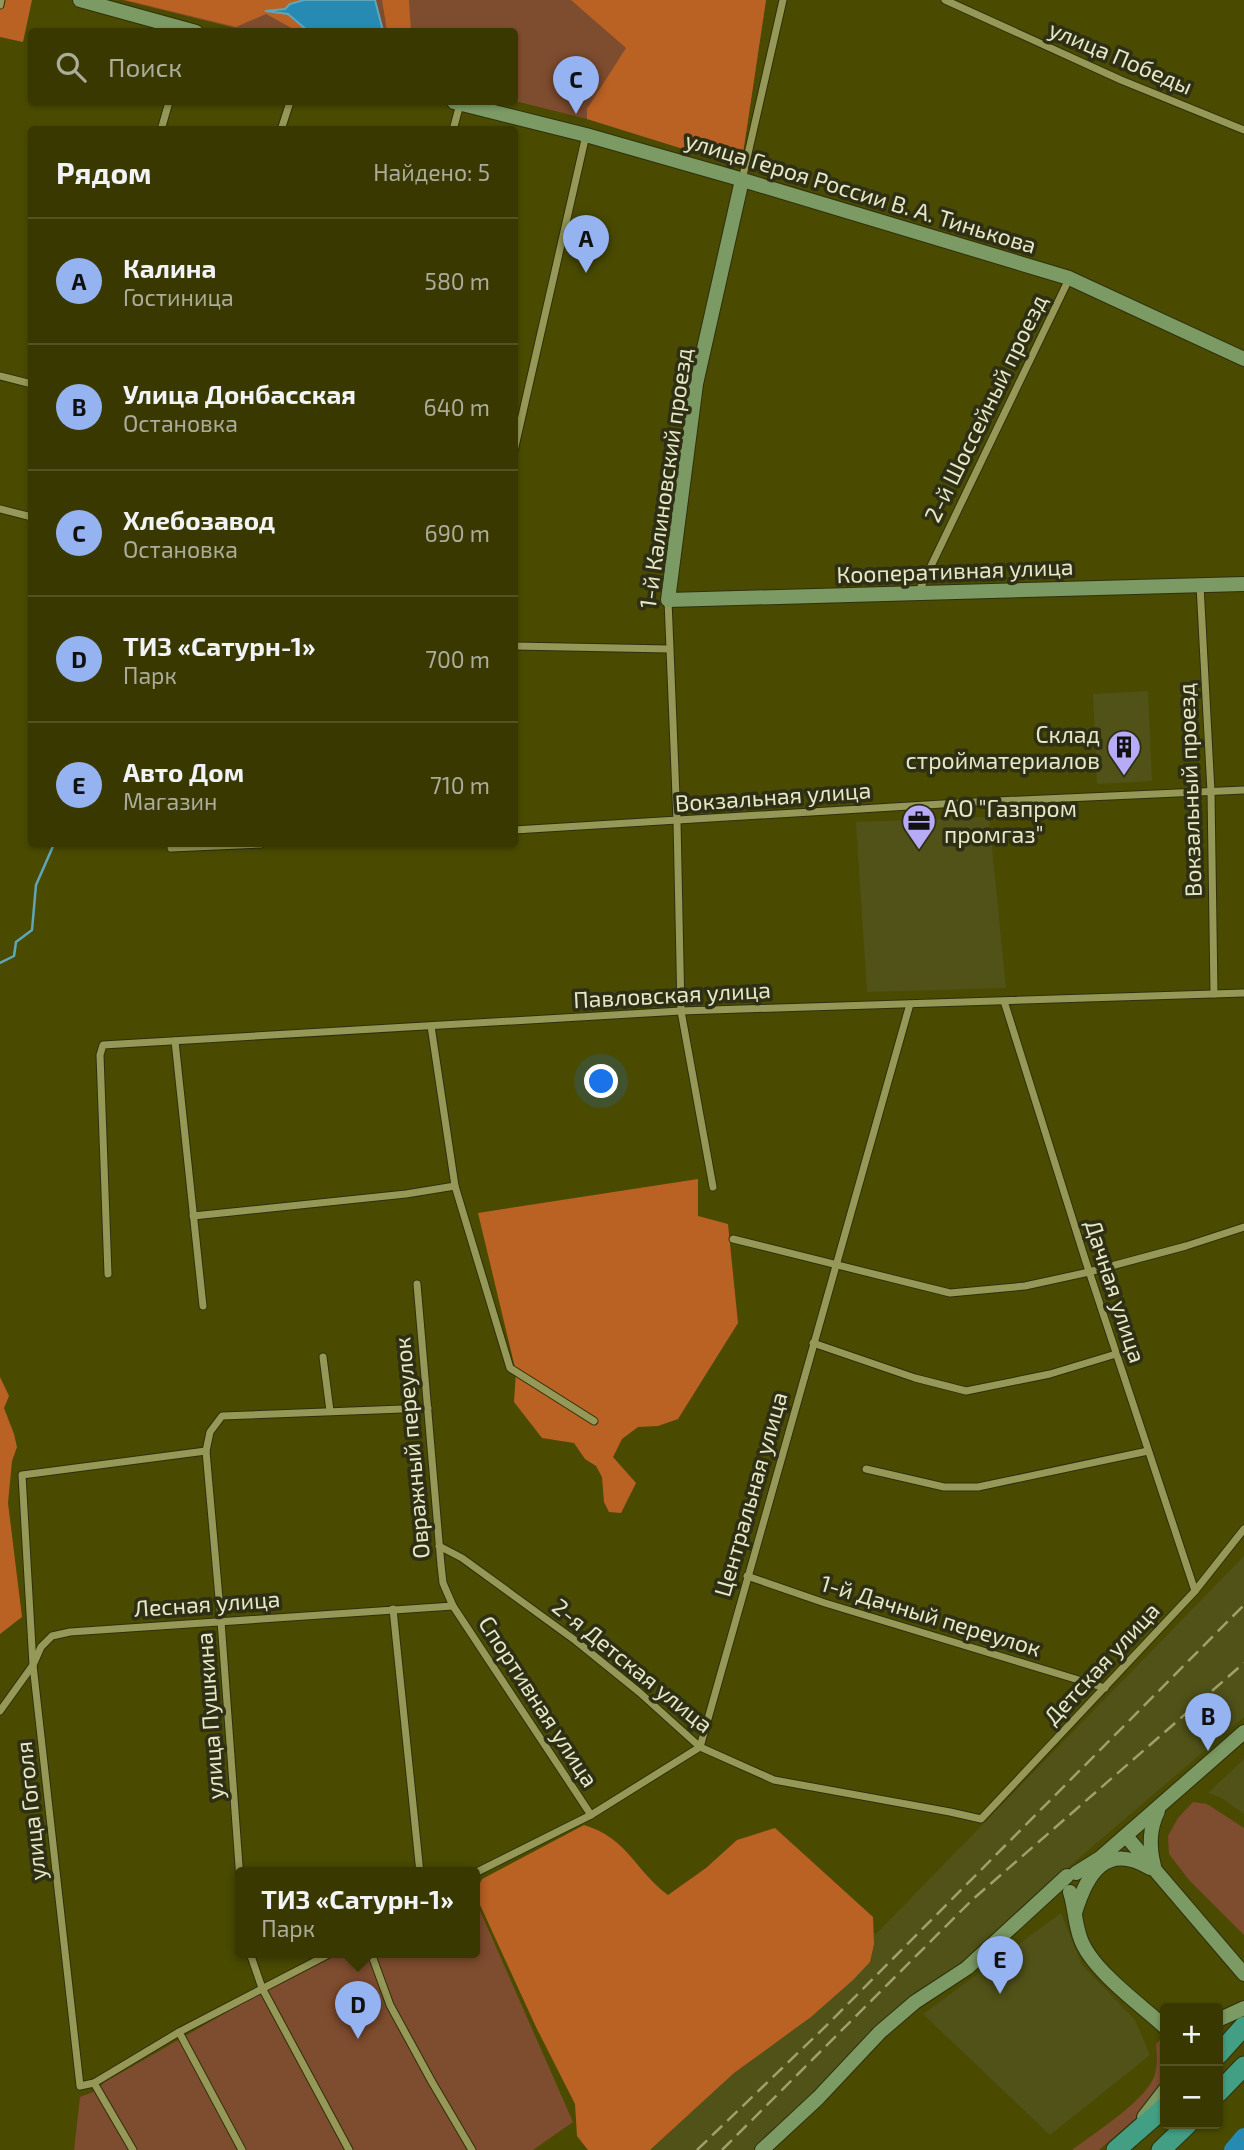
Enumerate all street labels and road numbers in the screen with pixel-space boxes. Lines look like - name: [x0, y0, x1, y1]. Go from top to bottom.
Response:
- street label: улица Победы: [1045, 14, 1197, 101]
- street label: улица Героя России В. А. Тинькова: [682, 125, 1040, 260]
- street label: 2-й Шоссейный проезд: [918, 289, 1052, 527]
- street label: 1-й Калиновский проезд: [633, 346, 697, 610]
- street label: Кооперативная улица: [836, 552, 1074, 589]
- street label: Вокзальный проезд: [1171, 682, 1207, 898]
- street label: Вокзальная улица: [674, 775, 872, 818]
- street label: Павловская улица: [572, 975, 772, 1014]
- street label: Дачная улица: [1079, 1216, 1152, 1366]
- street label: Овражный переулок: [387, 1336, 436, 1560]
- street label: Центральная улица: [707, 1388, 794, 1600]
- street label: 1-й Дачный переулок: [817, 1568, 1045, 1663]
- street label: Лесная улица: [133, 1584, 281, 1623]
- street label: 2-я Детская улица: [547, 1592, 719, 1739]
- street label: Детская улица: [1037, 1596, 1166, 1731]
- street label: Спортивная улица: [472, 1610, 605, 1792]
- street label: улица Пушкина: [189, 1631, 230, 1800]
- street label: улица Гоголя: [9, 1740, 52, 1882]

